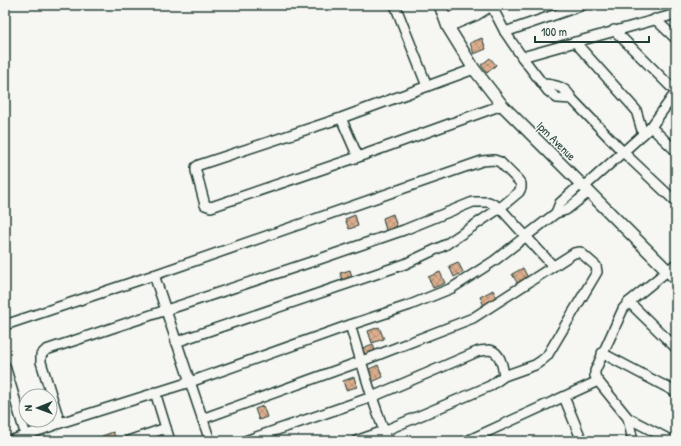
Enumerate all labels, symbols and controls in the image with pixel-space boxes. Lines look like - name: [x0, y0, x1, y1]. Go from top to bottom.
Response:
- scale bar: [535, 18, 649, 44]
- text: 100 m: [541, 23, 567, 40]
- street label: Ipm Avenue: [533, 117, 580, 164]
- north arrow: [18, 388, 58, 428]
- text: N: [21, 405, 35, 411]

